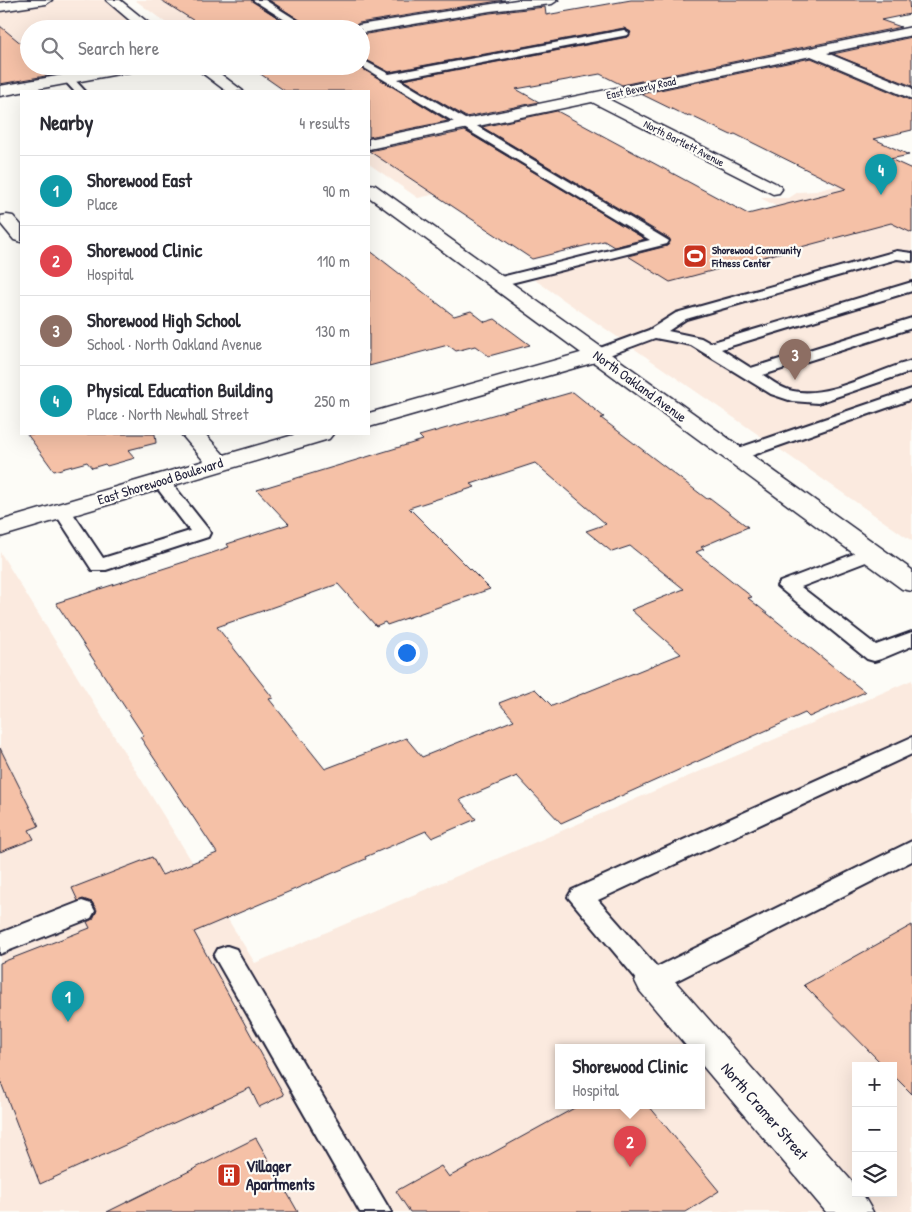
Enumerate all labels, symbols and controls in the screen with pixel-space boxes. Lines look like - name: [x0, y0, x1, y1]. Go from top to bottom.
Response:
- search box: [20, 20, 370, 75]
- icon: search: [38, 34, 66, 62]
- text: Search here: [78, 35, 159, 61]
- street label: East Beverly Road: [605, 74, 678, 102]
- text: Nearby: [40, 108, 93, 137]
- text: 4 results: [299, 112, 350, 134]
- street label: North Bartlett Avenue: [641, 117, 727, 170]
- pin: 4: [865, 154, 897, 195]
- text: Shorewood East: [87, 167, 192, 193]
- text: 1: [53, 180, 59, 202]
- text: 90 m: [322, 180, 350, 202]
- text: Place: [87, 193, 118, 215]
- text: Shorewood Clinic: [87, 237, 202, 263]
- sports icon: Shorewood Community Fitness Center: [682, 243, 708, 269]
- place label: Shorewood Community Fitness Center: [711, 243, 802, 270]
- text: 2: [52, 250, 60, 272]
- text: 110 m: [317, 250, 350, 272]
- text: Hospital: [87, 263, 134, 285]
- text: Shorewood High School: [87, 307, 241, 333]
- text: 3: [52, 320, 60, 342]
- text: 130 m: [315, 320, 350, 342]
- text: School · North Oakland Avenue: [87, 333, 262, 355]
- pin: 3: [779, 339, 811, 380]
- street label: North Oakland Avenue: [590, 345, 691, 426]
- text: Physical Education Building: [87, 377, 273, 403]
- text: 4: [53, 390, 59, 412]
- text: 250 m: [314, 390, 350, 412]
- text: Place · North Newhall Street: [87, 403, 249, 425]
- street label: East Shorewood Boulevard: [95, 452, 225, 509]
- your location: [394, 640, 420, 666]
- pin: 1: [52, 981, 84, 1022]
- popup: [555, 1044, 705, 1109]
- text: Shorewood Clinic: [572, 1053, 688, 1079]
- street label: North Cramer Street: [716, 1058, 814, 1165]
- map controls: [852, 1062, 897, 1197]
- button: +: [852, 1062, 897, 1107]
- text: Hospital: [572, 1079, 619, 1101]
- button: −: [852, 1107, 897, 1152]
- pin: 2: [614, 1126, 646, 1167]
- button: layers: [852, 1152, 897, 1197]
- place label: Villager Apartments: [246, 1155, 316, 1196]
- building icon: Villager Apartments: [216, 1162, 242, 1188]

